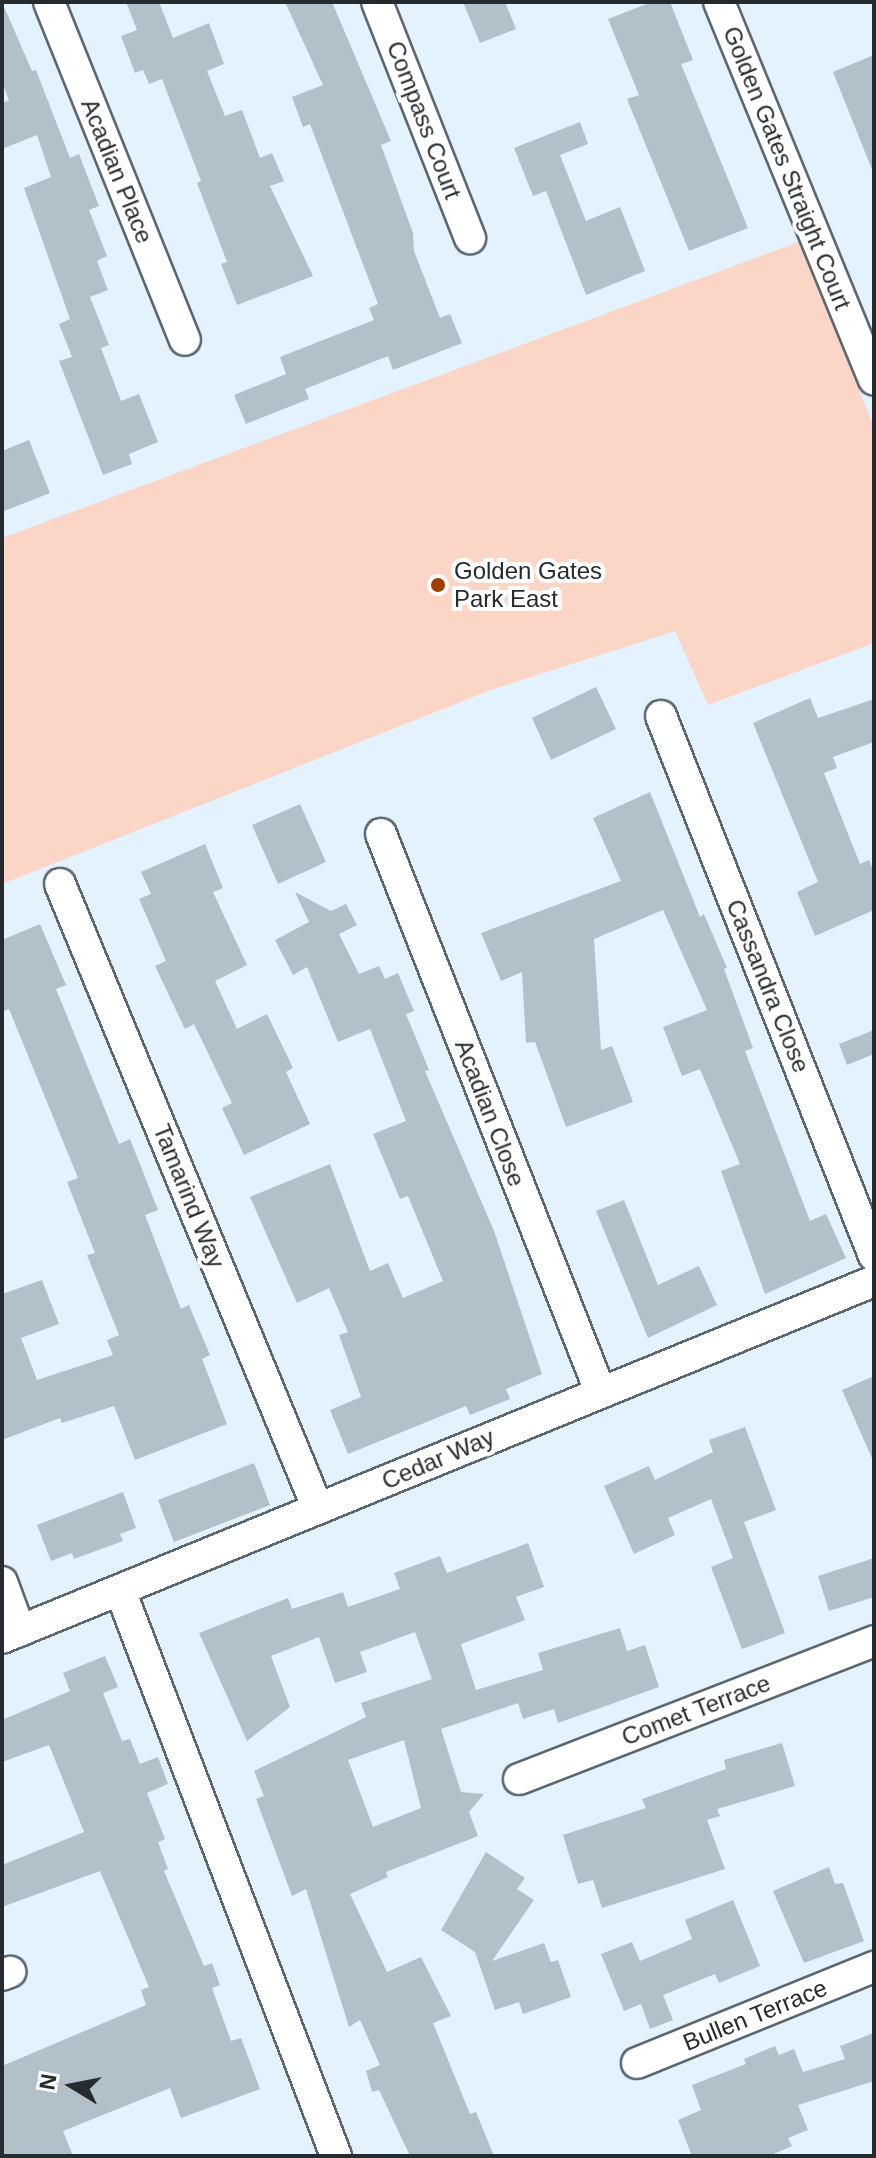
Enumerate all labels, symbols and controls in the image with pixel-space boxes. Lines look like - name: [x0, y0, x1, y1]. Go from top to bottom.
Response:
- street label: Golden Gates Straight Court: [717, 22, 857, 314]
- street label: Compass Court: [381, 37, 467, 203]
- street label: Acadian Place: [75, 94, 159, 248]
- place label: Golden Gates Park East: [454, 557, 602, 613]
- marker: Golden Gates Park East: [429, 576, 447, 594]
- street label: Cassandra Close: [720, 895, 816, 1077]
- street label: Acadian Close: [449, 1036, 531, 1190]
- street label: Tamarind Way: [147, 1120, 231, 1272]
- street label: Cedar Way: [378, 1422, 498, 1496]
- street label: Comet Terrace: [617, 1668, 775, 1752]
- street label: Bullen Terrace: [678, 1973, 832, 2057]
- north arrow: [32, 2046, 112, 2126]
- text: N: [34, 2072, 62, 2092]

